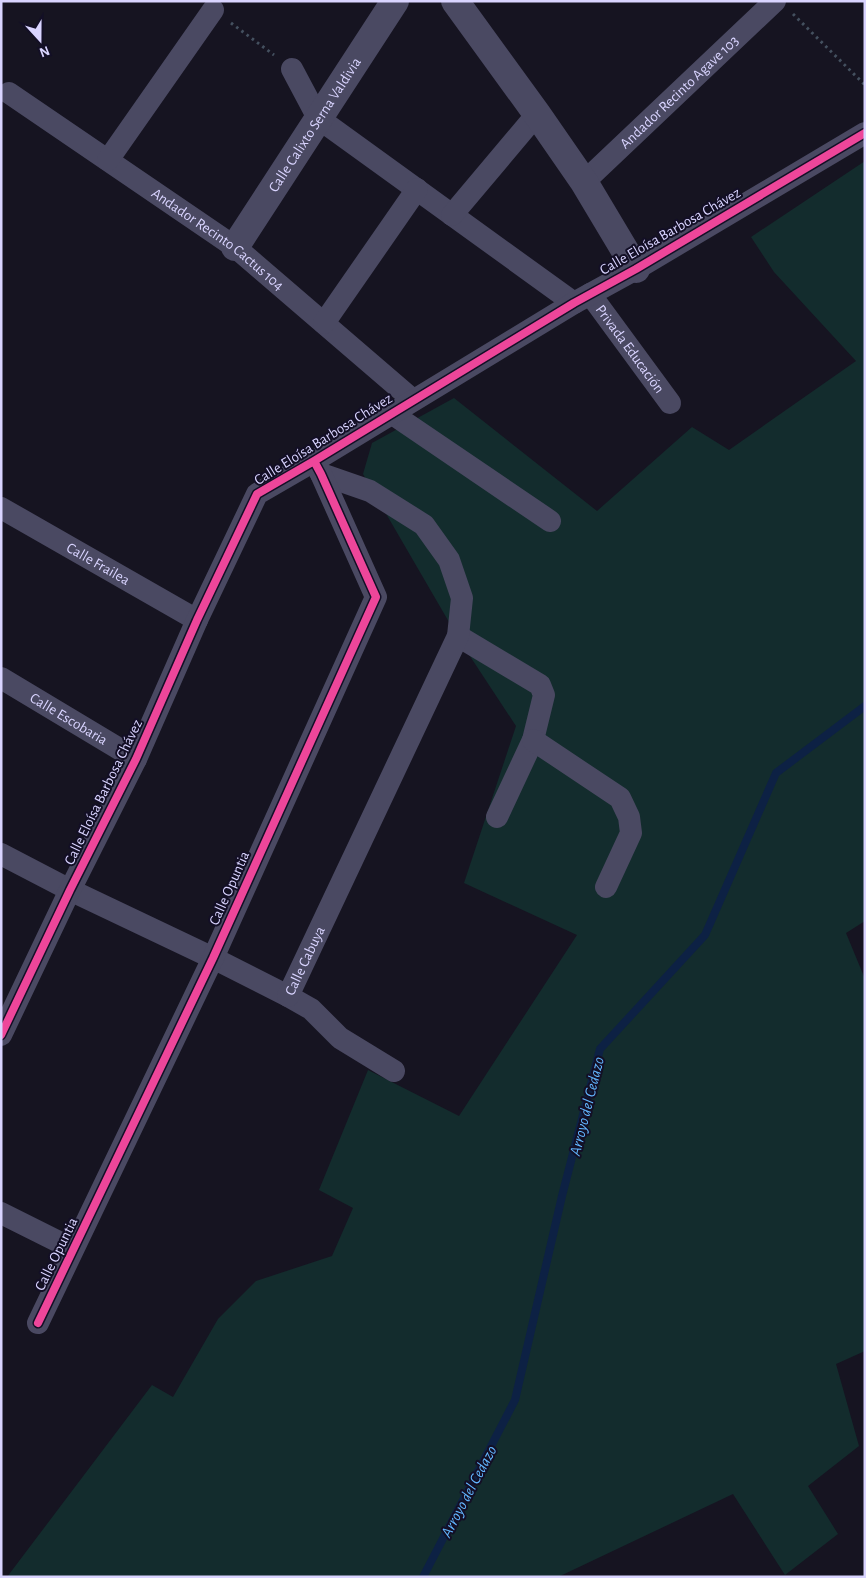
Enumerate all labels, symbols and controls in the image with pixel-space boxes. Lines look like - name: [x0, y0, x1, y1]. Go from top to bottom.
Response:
- north arrow: [15, 15, 65, 65]
- street label: Andador Recinto Agave 103: [617, 33, 742, 152]
- text: N: [37, 43, 51, 59]
- street label: Calle Calixto Serna Valdivia: [266, 55, 364, 195]
- street label: Andador Recinto Cactus 104: [149, 185, 287, 293]
- street label: Calle Eloísa Barbosa Chávez: [597, 185, 743, 278]
- street label: Privada Educación: [593, 302, 667, 396]
- street label: Calle Eloísa Barbosa Chávez: [252, 391, 395, 488]
- street label: Calle Frailea: [64, 540, 132, 588]
- street label: Calle Escobaria: [27, 690, 110, 748]
- street label: Calle Eloísa Barbosa Chávez: [62, 717, 145, 867]
- street label: Calle Opuntia: [206, 849, 252, 927]
- street label: Calle Cabuya: [282, 924, 328, 998]
- water label: Arroyo del Cedazo: [567, 1055, 607, 1158]
- street label: Calle Opuntia: [32, 1215, 81, 1293]
- water label: Arroyo del Cedazo: [438, 1443, 500, 1541]

